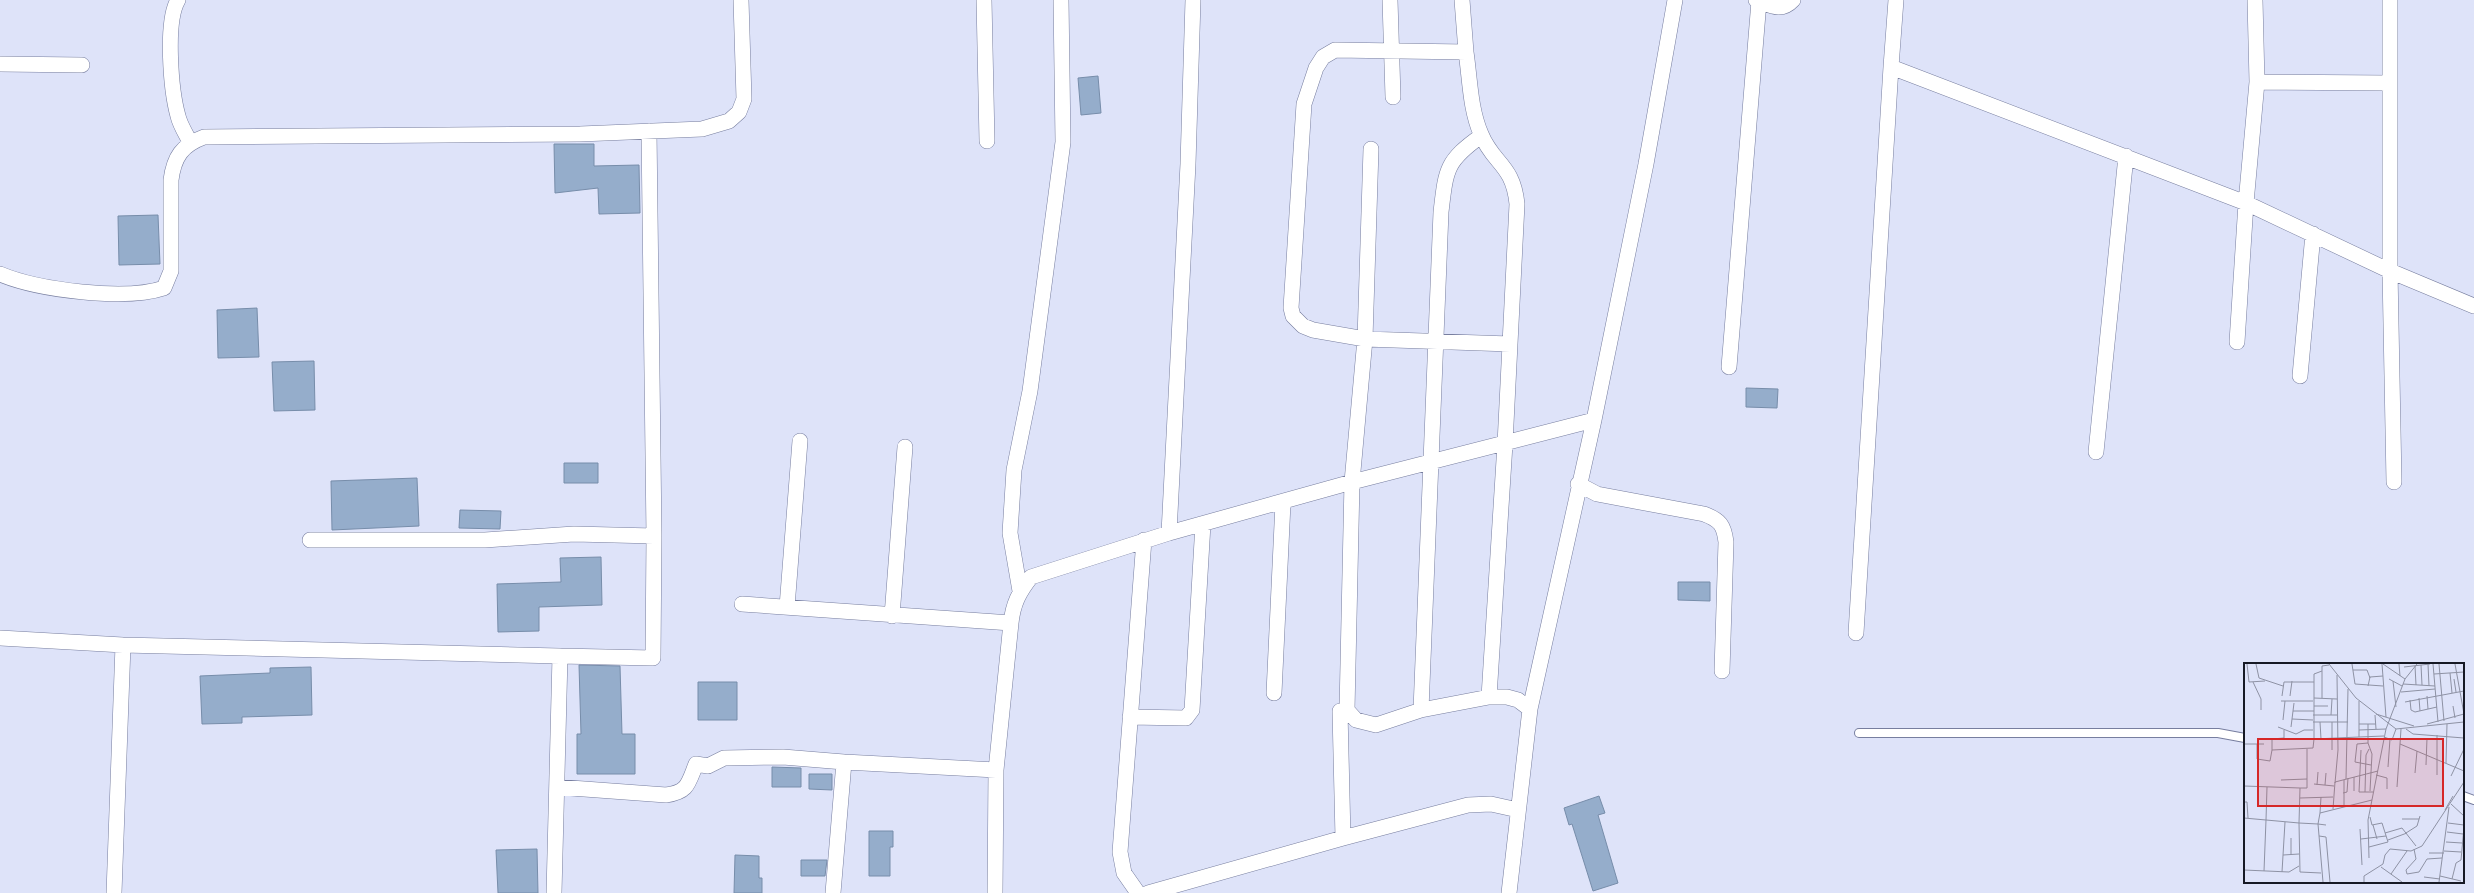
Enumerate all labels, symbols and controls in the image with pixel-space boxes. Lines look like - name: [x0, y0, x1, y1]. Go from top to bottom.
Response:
- inset map: [2244, 663, 2464, 883]

